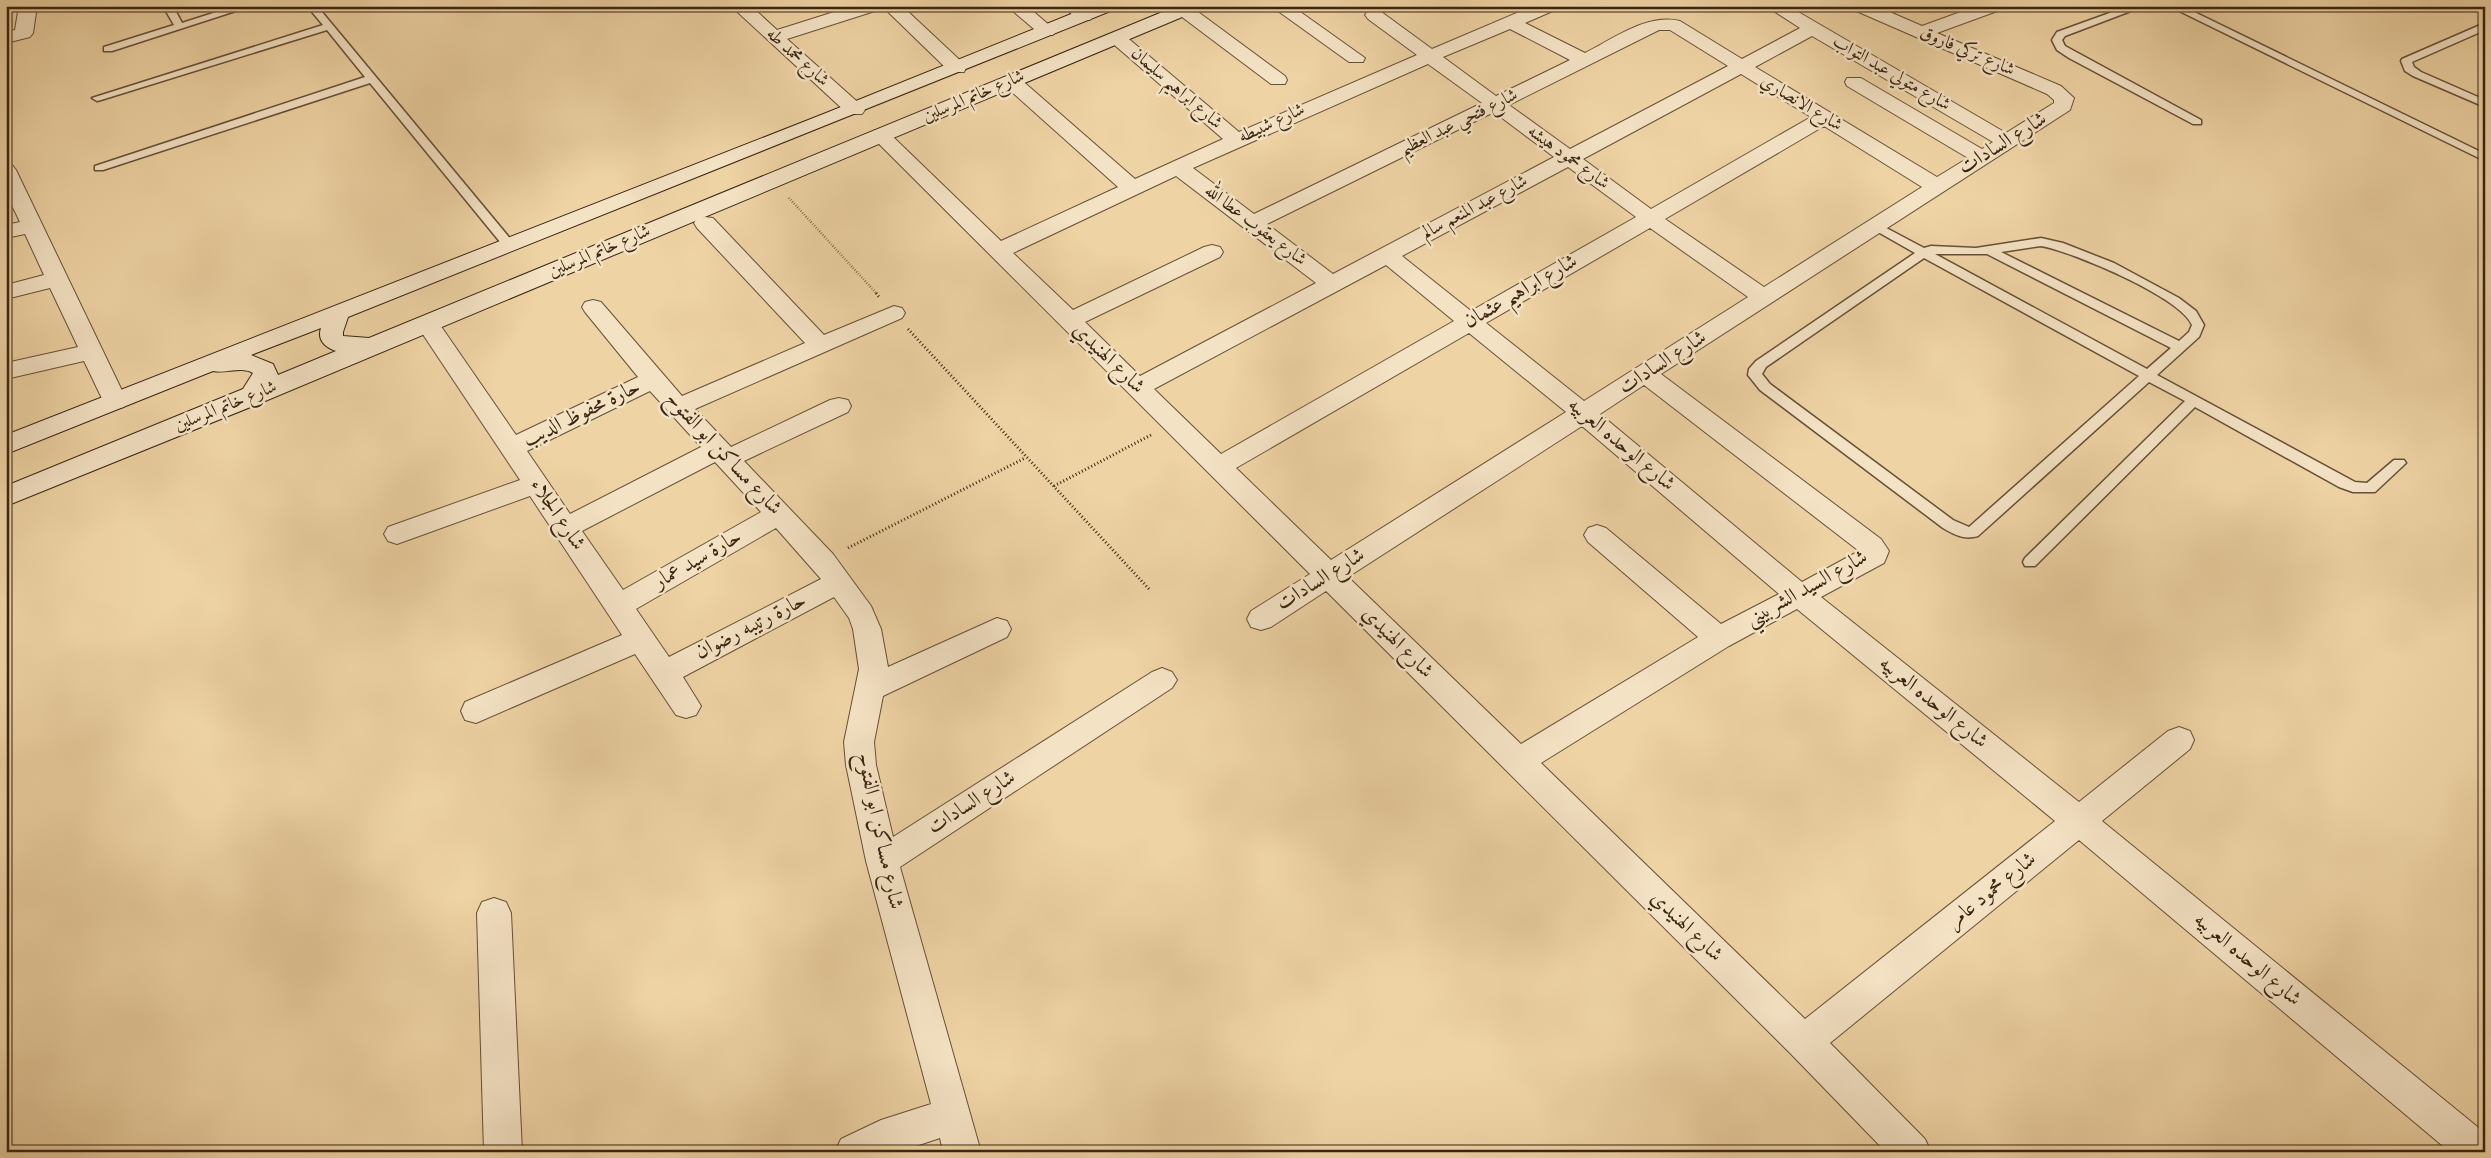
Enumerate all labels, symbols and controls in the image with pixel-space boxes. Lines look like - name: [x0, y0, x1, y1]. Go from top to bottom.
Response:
- street label: شارع تركي فاروق: [1915, 19, 2019, 84]
- street label: شارع محمد طه: [759, 22, 835, 94]
- street label: شارع متولي عبد التواب: [1827, 29, 1955, 119]
- street label: شارع ابراهيم سليمان: [1122, 42, 1228, 139]
- street label: شارع خاتم المرسلين: [919, 64, 1029, 131]
- street label: شارع الانصاري: [1755, 69, 1847, 139]
- street label: شارع فتحي عبد العظيم: [1395, 83, 1524, 166]
- street label: شارع شبيطه: [1234, 97, 1310, 151]
- street label: شارع السادات: [1953, 105, 2054, 184]
- street label: شارع محمود هيشه: [1522, 119, 1614, 197]
- street label: شارع عبد المنعم سالم: [1417, 169, 1534, 249]
- street label: شارع يعقوب عطا الله: [1198, 176, 1313, 273]
- street label: شارع خاتم المرسلين: [545, 219, 655, 286]
- street label: شارع ابراهيم عثمان: [1458, 247, 1586, 340]
- street label: شارع الهنيدي: [1064, 316, 1151, 402]
- street label: شارع السادات: [1613, 323, 1713, 403]
- street label: حارة محفوظ الديب: [518, 373, 646, 455]
- street label: شارع خاتم المرسلين: [171, 375, 282, 440]
- street label: شارع مساكن ابو الفتوح: [656, 385, 788, 524]
- street label: شارع الوحده العربيه: [1560, 391, 1682, 500]
- street label: شارع الجلاء: [521, 473, 592, 558]
- street label: حارة سيد عمار: [647, 523, 748, 598]
- street label: شارع السادات: [1271, 541, 1372, 620]
- street label: شارع السيد الشربيني: [1740, 543, 1875, 638]
- street label: حارة رتيبه رضوان: [690, 586, 812, 668]
- street label: شارع الهنيدي: [1353, 600, 1440, 687]
- street label: شارع الوحده العربيه: [1871, 650, 1994, 757]
- street label: شارع مساكن ابو الفتوح: [846, 750, 910, 913]
- street label: شارع السادات: [922, 763, 1022, 843]
- street label: شارع محمود عامر: [1941, 845, 2044, 937]
- street label: شارع الهنيدي: [1642, 884, 1729, 970]
- street label: شارع الوحده العربيه: [2186, 906, 2308, 1015]

